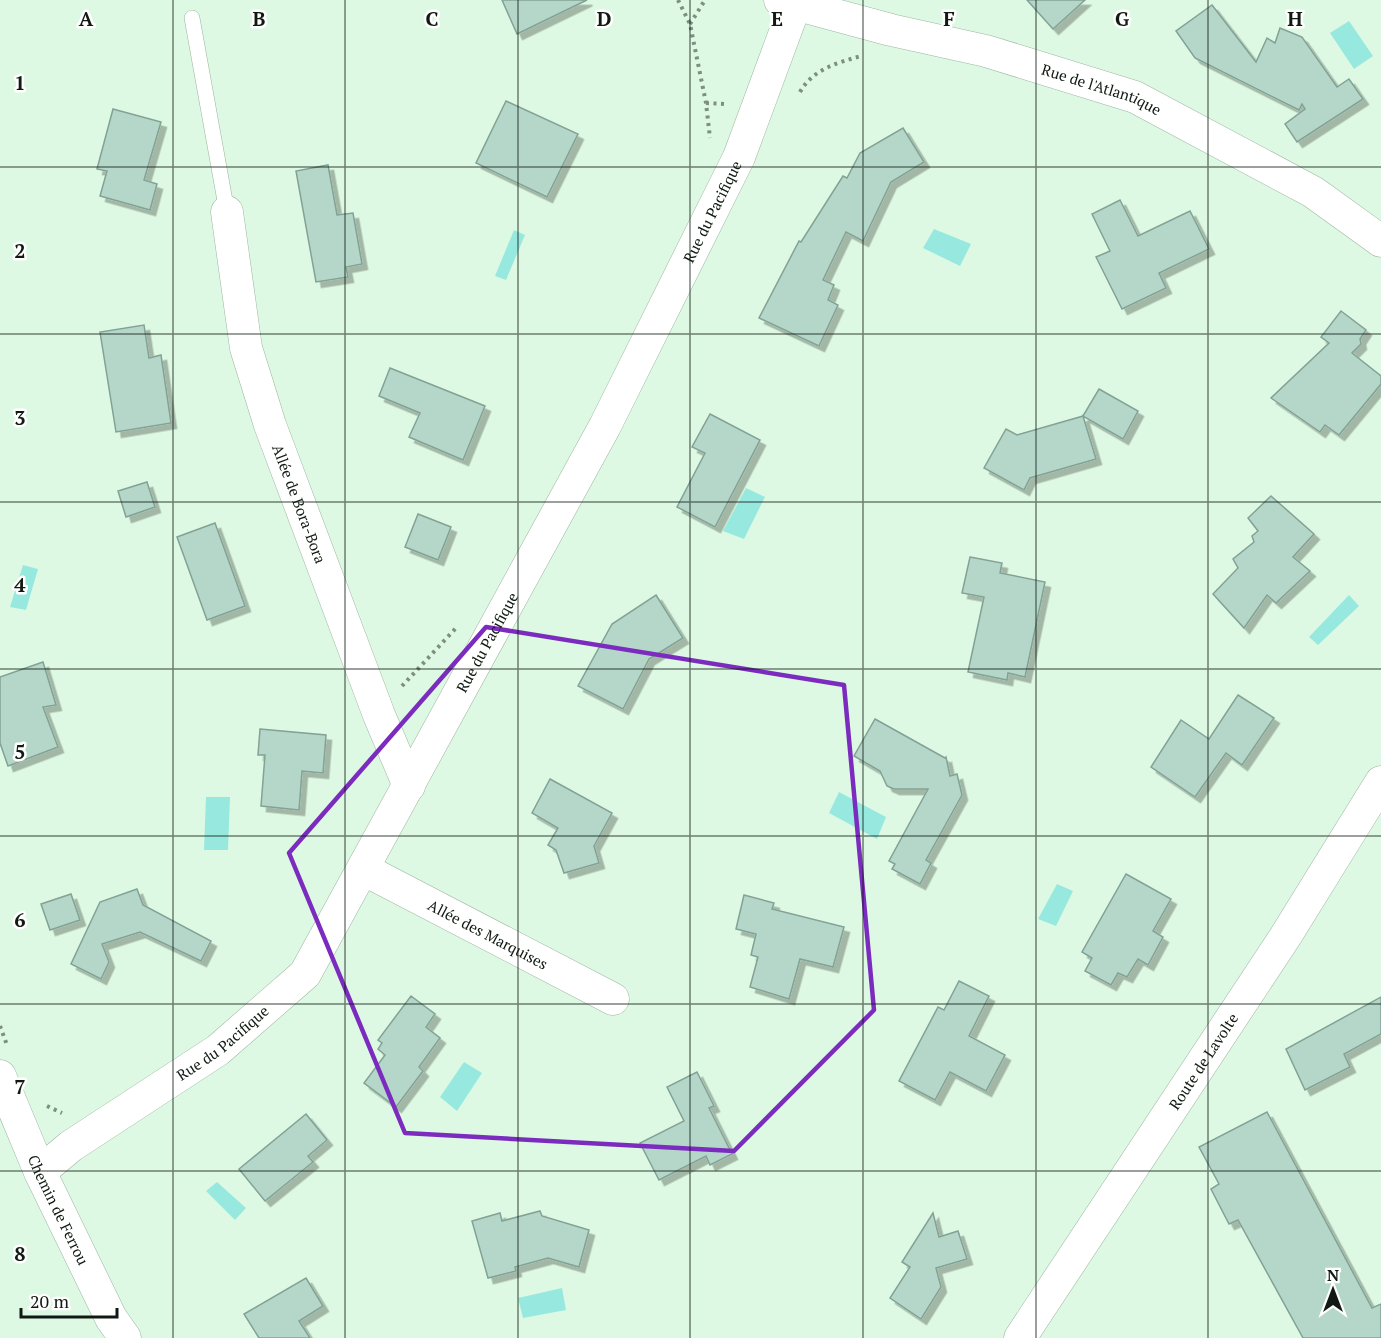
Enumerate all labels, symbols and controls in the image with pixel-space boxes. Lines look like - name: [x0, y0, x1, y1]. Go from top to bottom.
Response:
- text: A: [79, 5, 94, 32]
- text: B: [253, 5, 266, 32]
- text: C: [425, 5, 439, 32]
- text: D: [597, 5, 611, 32]
- text: E: [771, 5, 783, 32]
- text: F: [943, 5, 955, 32]
- text: G: [1115, 5, 1129, 32]
- text: H: [1287, 5, 1303, 32]
- street label: Rue de l'Atlantique: [1039, 59, 1165, 119]
- text: 1: [14, 69, 26, 96]
- street label: Rue du Pacifique: [678, 157, 746, 266]
- text: 2: [14, 237, 26, 264]
- text: 3: [14, 404, 26, 431]
- street label: Allée de Bora-Bora: [268, 441, 331, 566]
- text: 4: [14, 571, 26, 598]
- street label: Rue du Pacifique: [451, 588, 522, 696]
- text: 5: [14, 738, 26, 765]
- street label: Allée des Marquises: [425, 895, 551, 973]
- text: 6: [14, 906, 26, 933]
- street label: Rue du Pacifique: [173, 1001, 273, 1084]
- street label: Route de Lavolte: [1164, 1009, 1242, 1113]
- text: 7: [14, 1073, 26, 1100]
- street label: Chemin de Ferrou: [24, 1152, 94, 1268]
- text: 8: [14, 1240, 26, 1267]
- north arrow: [1303, 1260, 1363, 1320]
- text: N: [1327, 1264, 1339, 1286]
- scale bar: [21, 1281, 117, 1319]
- text: 20 m: [30, 1289, 70, 1313]

